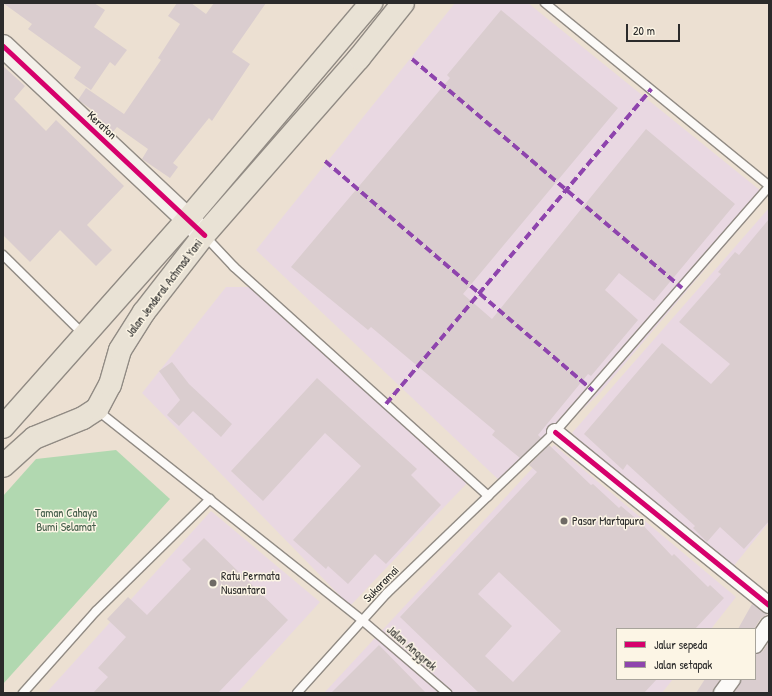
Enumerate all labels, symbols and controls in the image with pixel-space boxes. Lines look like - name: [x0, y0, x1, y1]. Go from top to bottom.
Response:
- scale bar: [628, 16, 682, 42]
- text: 20 m: [633, 22, 655, 39]
- street label: Keraton: [84, 108, 120, 142]
- street label: Jalan Jenderal Achmad Yani: [123, 236, 205, 340]
- park label: Taman Cahaya Bumi Selamat: [35, 506, 97, 534]
- place label: Pasar Martapura: [572, 514, 644, 528]
- marker: Pasar Martapura: [559, 516, 569, 526]
- street label: Sukaramai: [360, 563, 402, 605]
- place label: Ratu Permata Nusantara: [221, 569, 280, 597]
- marker: Ratu Permata Nusantara: [208, 578, 218, 588]
- street label: Jalan Anggrek: [384, 622, 440, 674]
- legend: [616, 628, 756, 680]
- text: Jalur sepeda: [654, 636, 707, 653]
- text: Jalan setapak: [654, 656, 712, 673]

